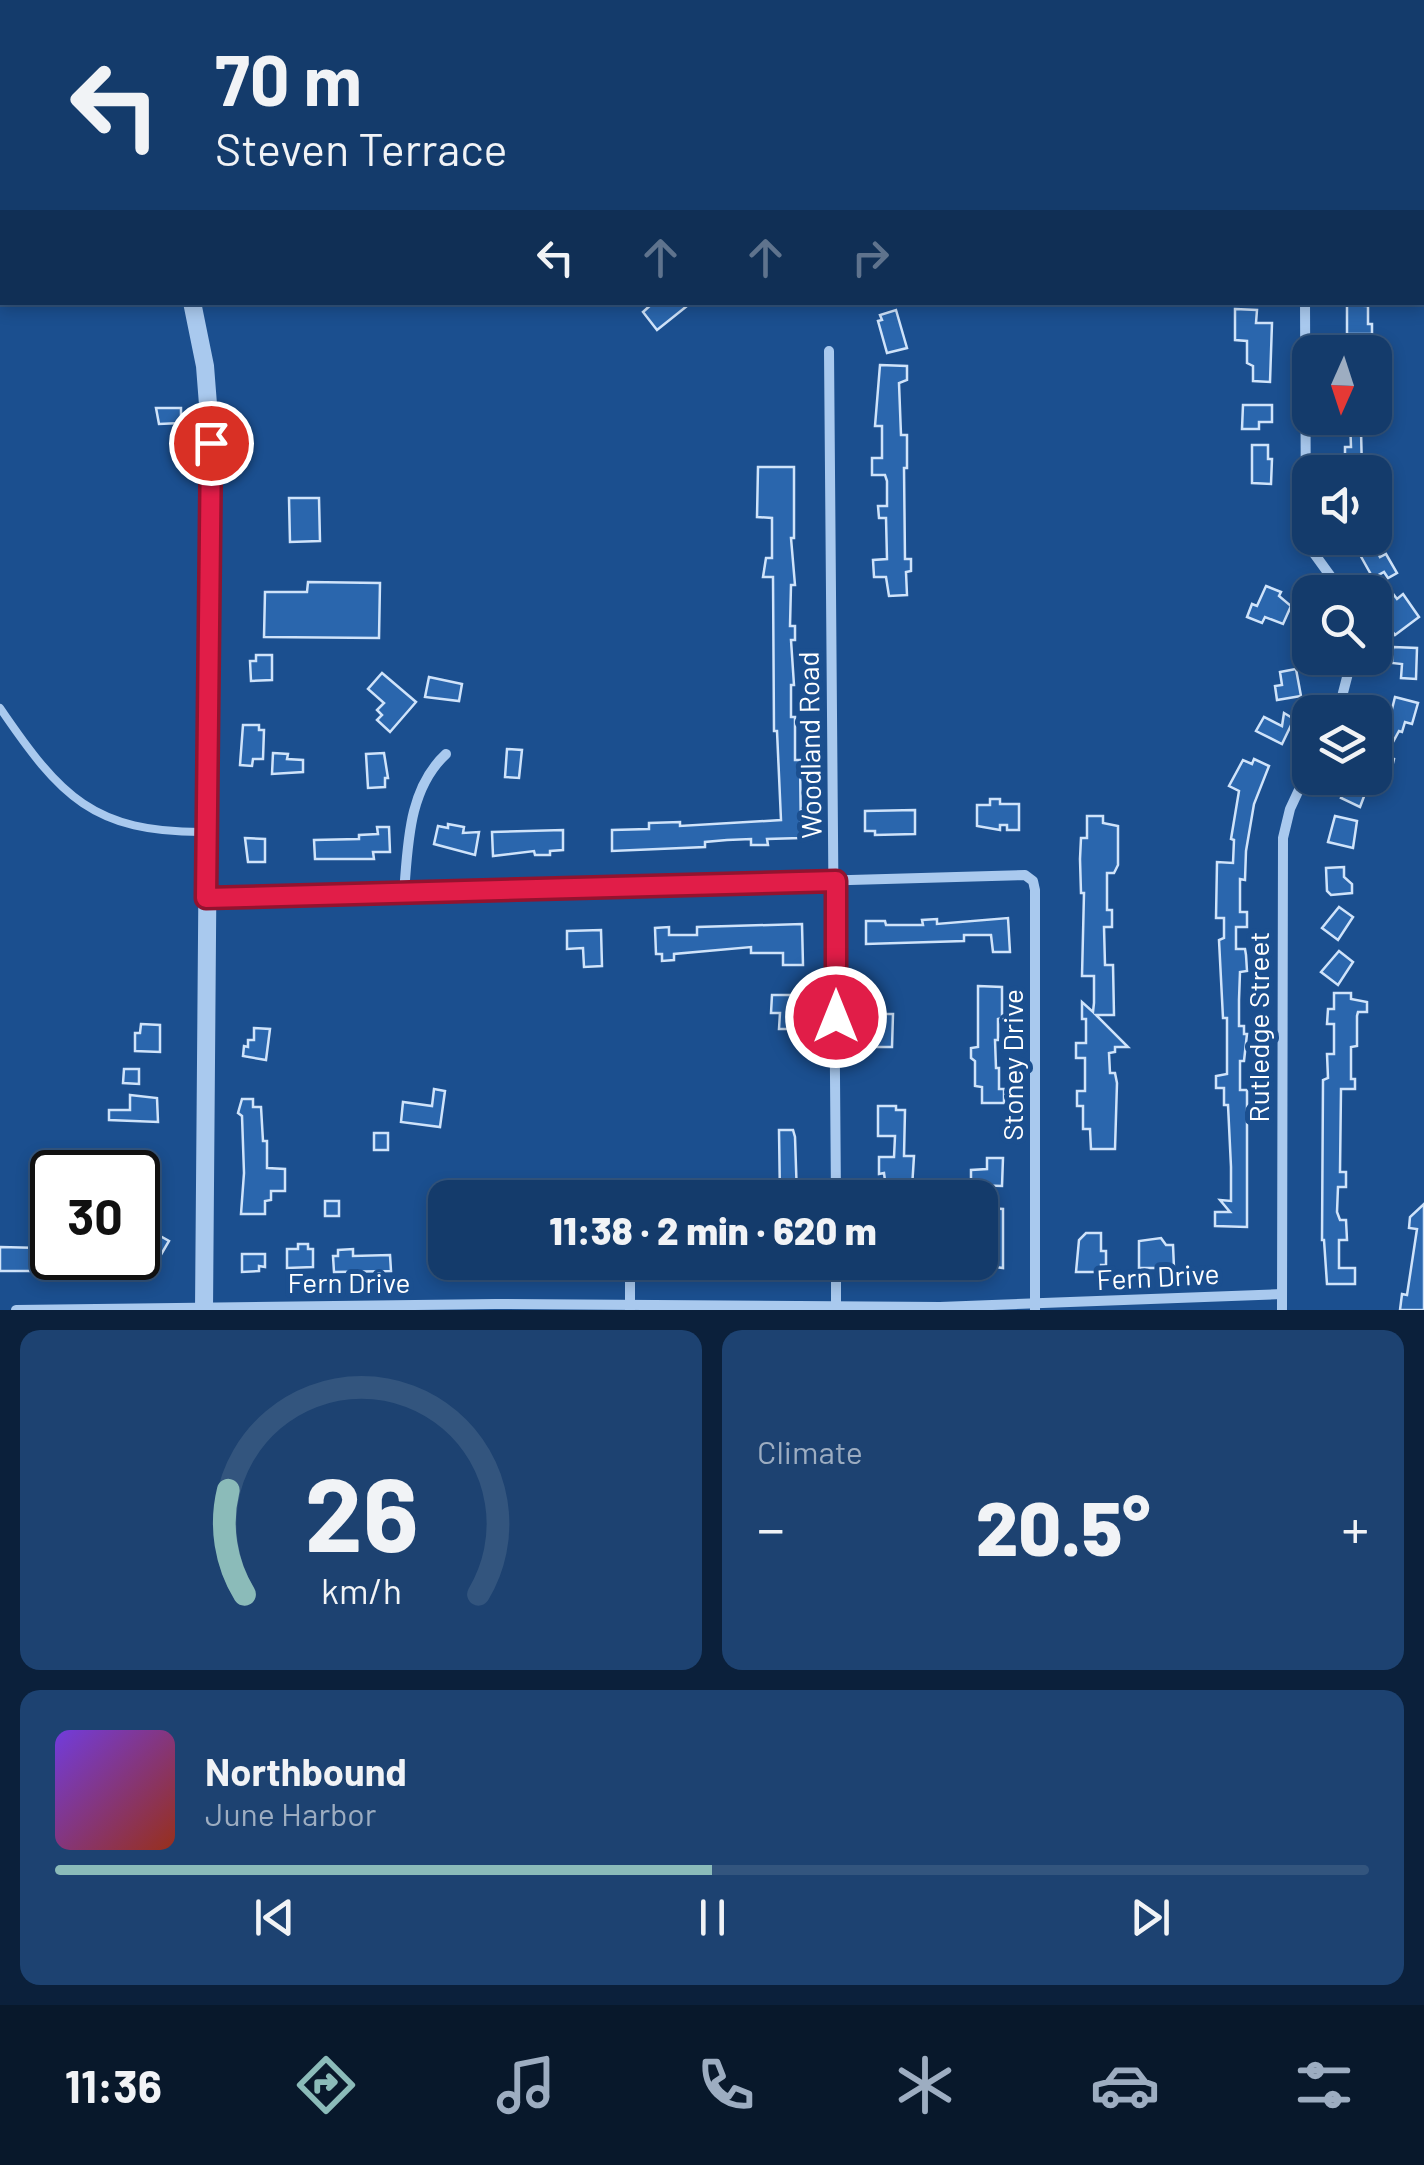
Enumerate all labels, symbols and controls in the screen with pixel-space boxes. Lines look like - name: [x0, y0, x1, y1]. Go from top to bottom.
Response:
- text: 70 m: [215, 36, 362, 120]
- icon: left: [50, 40, 180, 170]
- text: Steven Terrace: [215, 121, 508, 175]
- icon: left: [528, 230, 583, 285]
- icon: ahead: [633, 230, 688, 285]
- icon: ahead: [738, 230, 793, 285]
- icon: right: [843, 230, 898, 285]
- north arrow: [1292, 335, 1392, 435]
- map controls: [1292, 335, 1392, 795]
- pin: [169, 401, 254, 486]
- icon: arrive: [184, 416, 239, 471]
- button: sound: [1292, 455, 1392, 555]
- button: search: [1292, 575, 1392, 675]
- street label: Woodland Road: [790, 651, 828, 839]
- button: layers: [1292, 695, 1392, 795]
- street label: Rutledge Street: [1241, 932, 1275, 1122]
- position arrow: [784, 965, 888, 1069]
- street label: Stoney Drive: [995, 989, 1029, 1141]
- speed limit sign: 30: [30, 1150, 160, 1280]
- text: 11:38 · 2 min · 620 m: [549, 1207, 877, 1253]
- street label: Fern Drive: [1096, 1256, 1220, 1296]
- street label: Fern Drive: [288, 1265, 410, 1299]
- text: Climate: [757, 1432, 863, 1470]
- text: 26: [304, 1448, 418, 1573]
- text: 20.5°: [976, 1481, 1150, 1571]
- text: −: [757, 1494, 785, 1560]
- text: +: [1341, 1494, 1369, 1560]
- text: km/h: [321, 1568, 401, 1611]
- text: Northbound: [205, 1748, 407, 1794]
- text: June Harbor: [205, 1794, 376, 1832]
- icon: previous: [247, 1890, 302, 1945]
- icon: pause: [685, 1890, 740, 1945]
- icon: next: [1123, 1890, 1178, 1945]
- icon: directions: [291, 2050, 361, 2120]
- icon: music: [491, 2050, 561, 2120]
- icon: phone: [691, 2050, 761, 2120]
- icon: climate: [890, 2050, 960, 2120]
- icon: car: [1090, 2050, 1160, 2120]
- icon: filters: [1289, 2050, 1359, 2120]
- text: 11:36: [65, 2058, 162, 2112]

